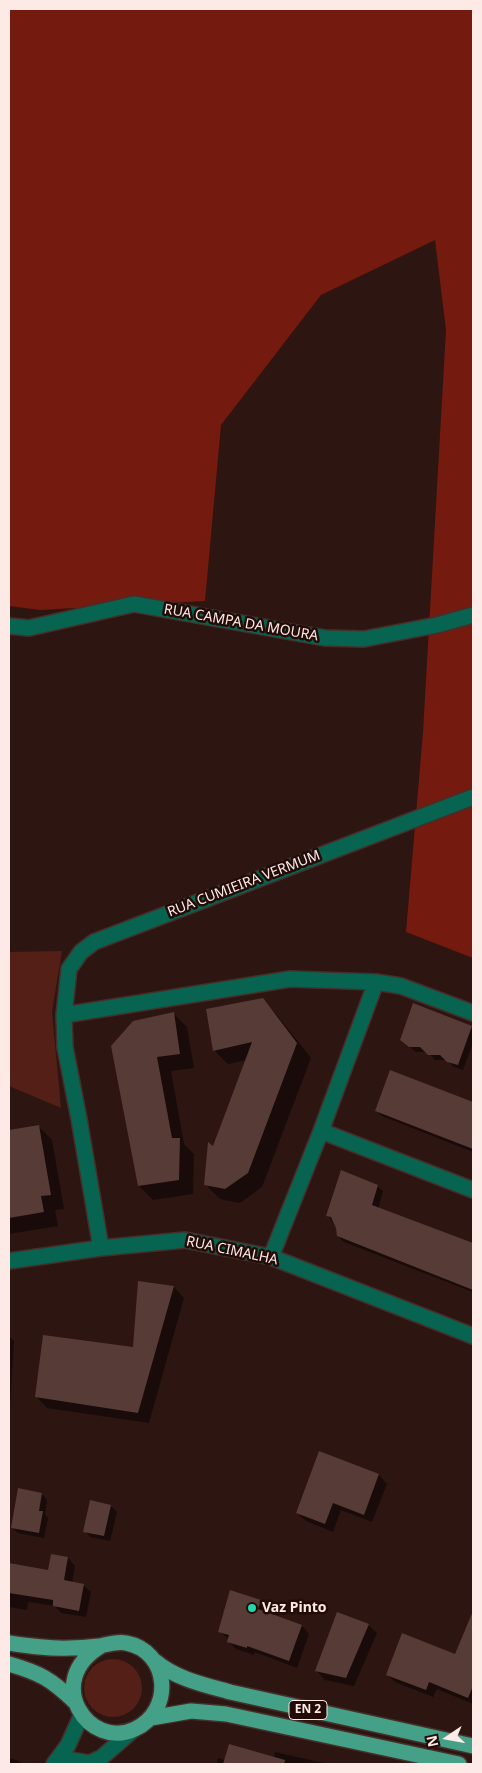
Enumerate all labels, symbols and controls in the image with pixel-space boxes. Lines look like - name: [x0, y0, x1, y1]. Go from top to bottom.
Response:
- street label: RUA CAMPA DA MOURA: [163, 601, 319, 645]
- street label: RUA CUMIEIRA VERMUM: [165, 847, 323, 921]
- street label: RUA CIMALHA: [185, 1233, 279, 1269]
- place label: Vaz Pinto: [262, 1600, 327, 1616]
- marker: Vaz Pinto: [246, 1602, 258, 1614]
- road number: EN 2: [289, 1700, 327, 1720]
- north arrow: [422, 1713, 472, 1763]
- text: N: [421, 1734, 442, 1749]

